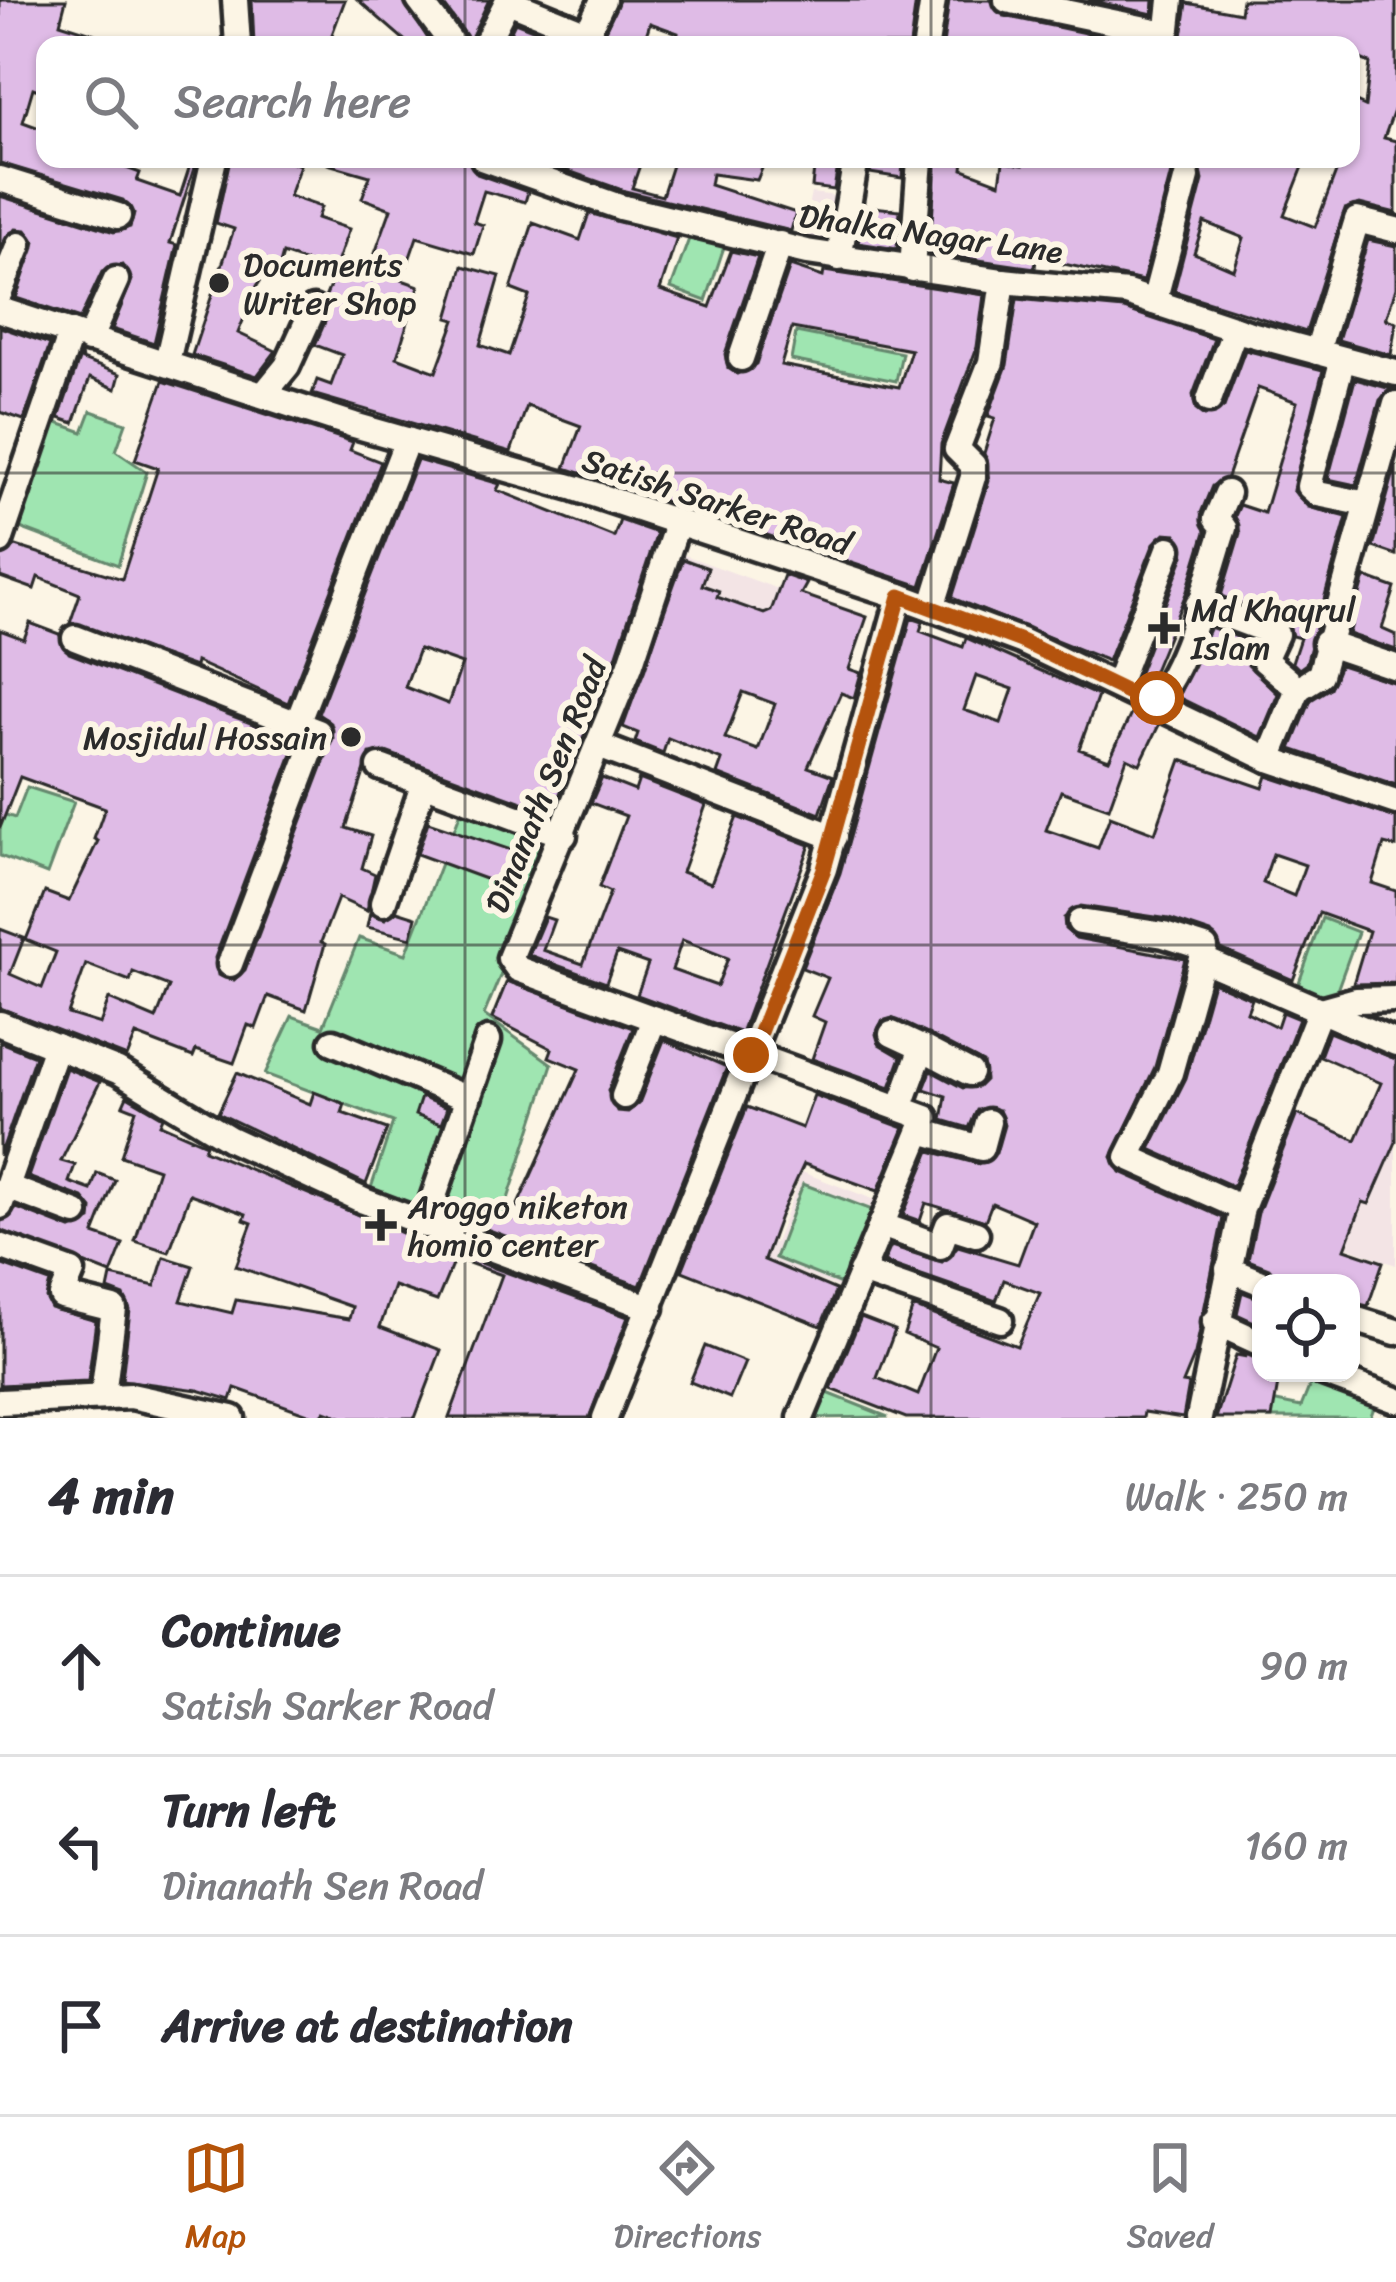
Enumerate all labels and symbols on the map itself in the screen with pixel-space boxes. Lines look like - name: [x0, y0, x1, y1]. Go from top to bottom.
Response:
- street label: Dhalka Nagar Lane: [795, 187, 1067, 281]
- place label: Documents Writer Shop: [243, 236, 416, 332]
- marker: Documents Writer Shop: [206, 270, 232, 296]
- street label: Satish Sarker Road: [575, 431, 861, 574]
- place label: Md Khayrul Islam: [1190, 581, 1356, 677]
- marker: Md Khayrul Islam: [1148, 612, 1180, 644]
- street label: Dinanath Sen Road: [468, 646, 625, 922]
- route start: [1130, 671, 1184, 725]
- place label: Mosjidul Hossain: [83, 709, 327, 767]
- marker: Mosjidul Hossain: [338, 724, 364, 750]
- route end: [724, 1028, 778, 1082]
- place label: Aroggo niketon homio center: [407, 1178, 628, 1274]
- marker: Aroggo niketon homio center: [365, 1209, 397, 1241]

